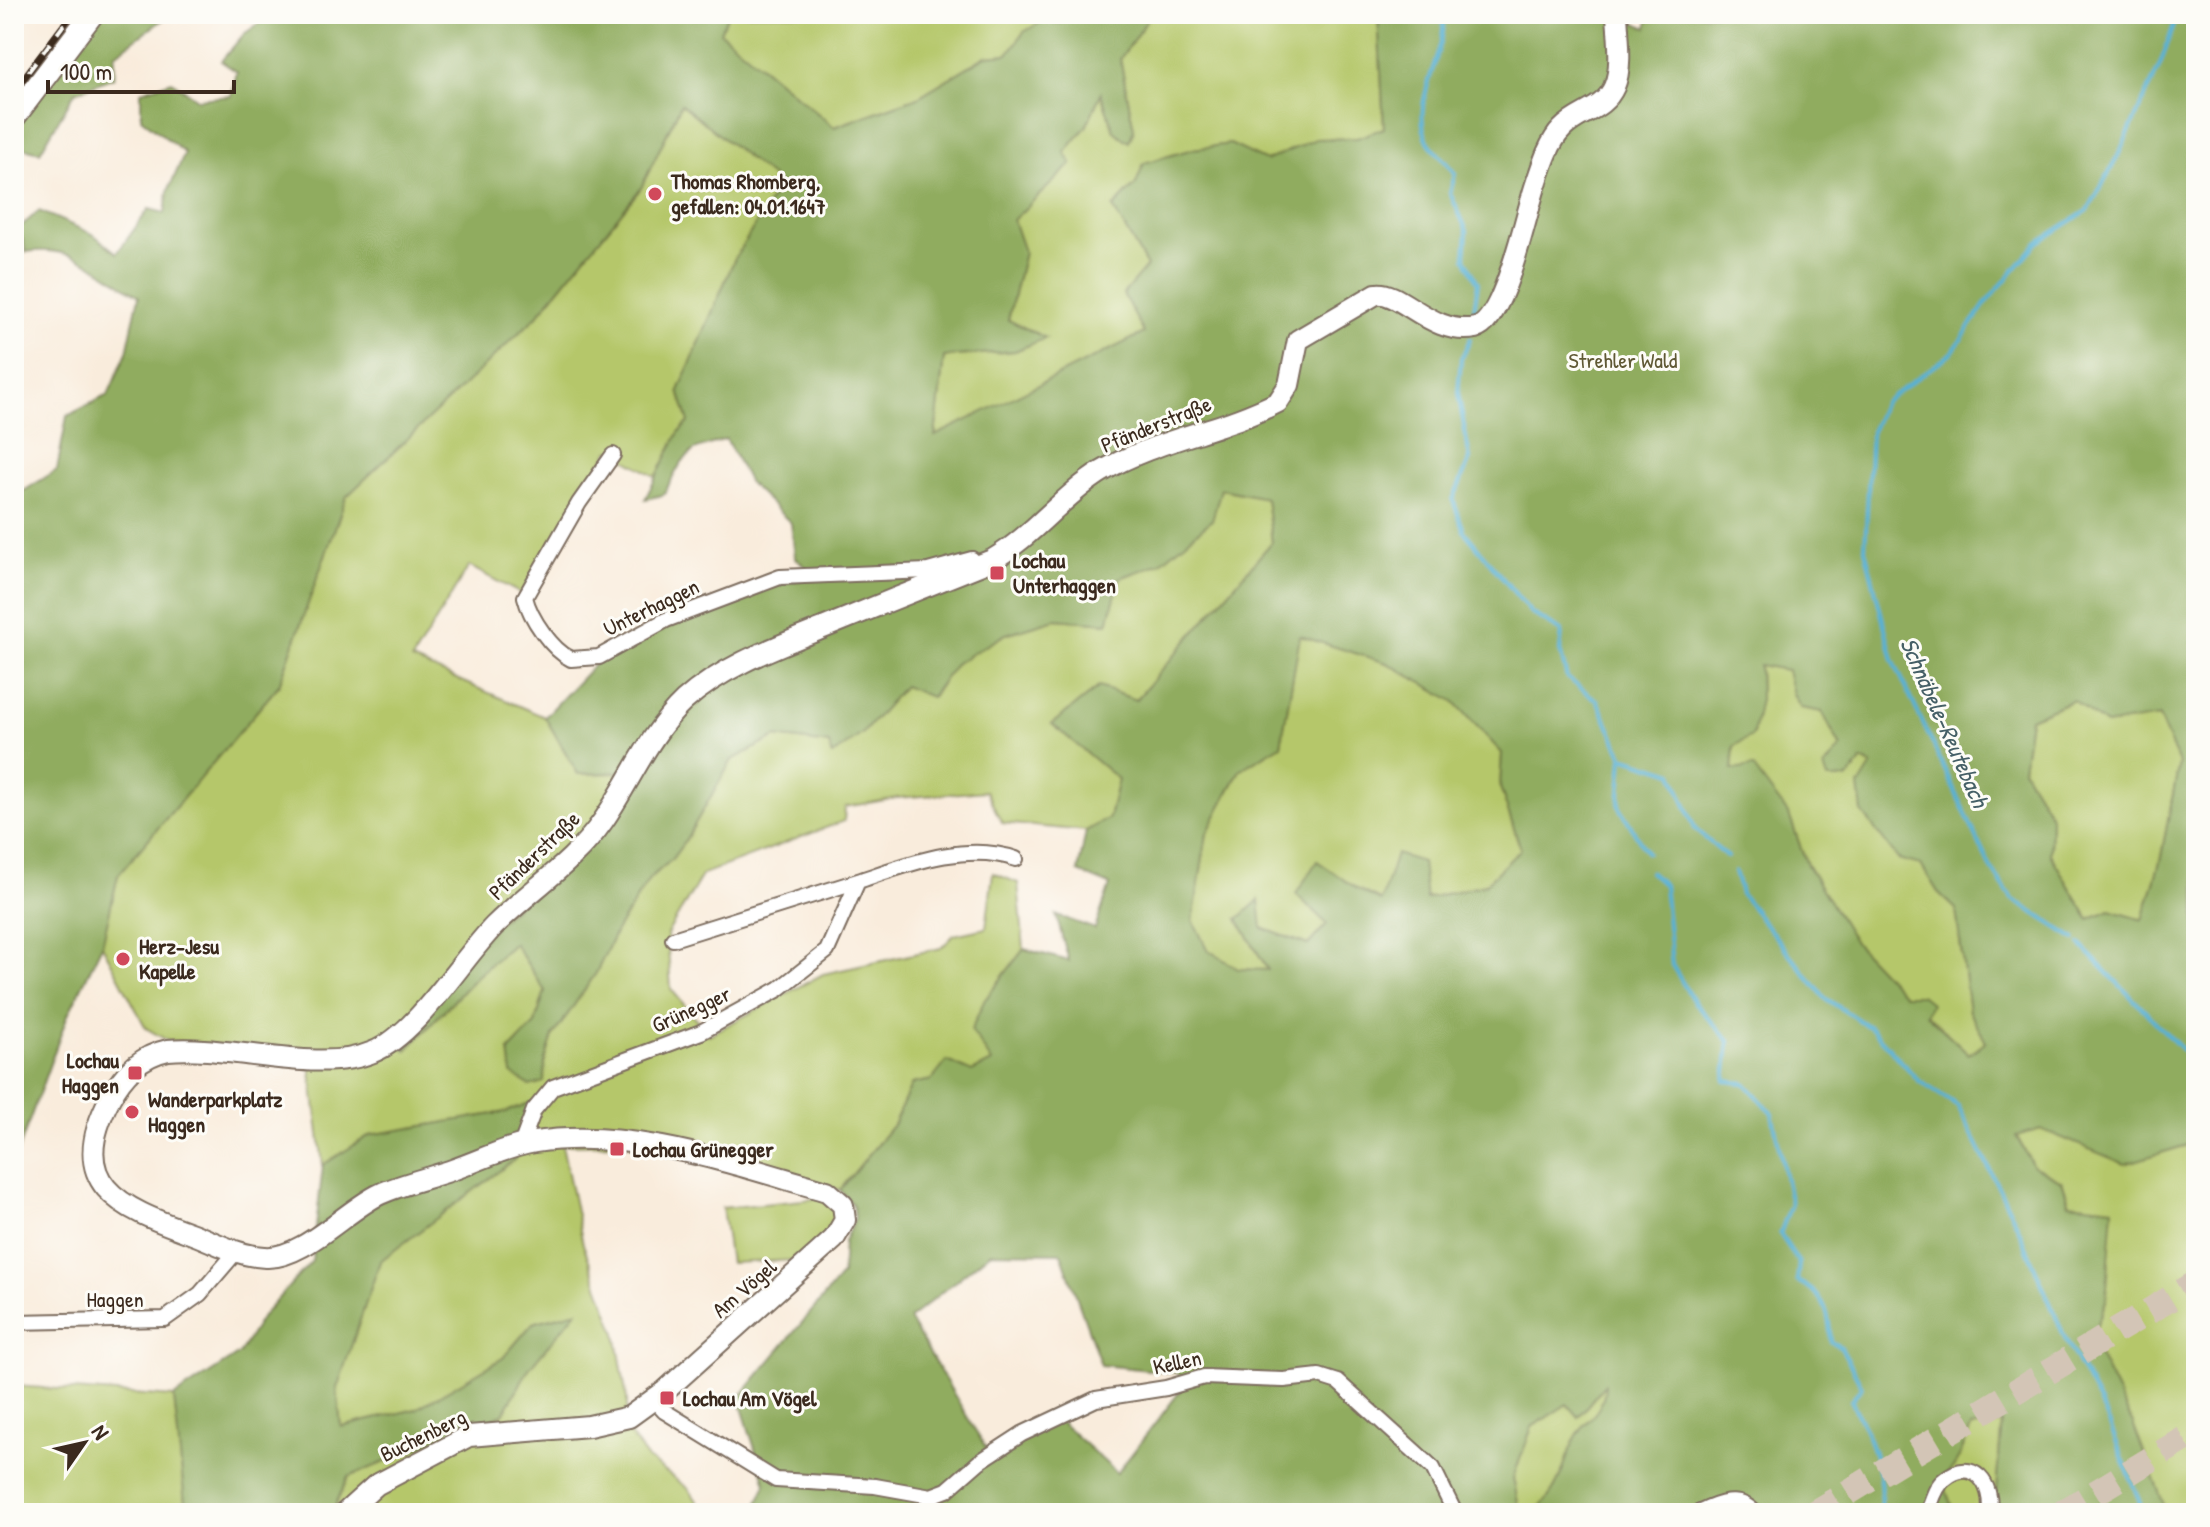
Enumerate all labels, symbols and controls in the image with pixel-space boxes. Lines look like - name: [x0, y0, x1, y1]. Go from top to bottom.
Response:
- scale bar: [48, 44, 234, 94]
- text: 100 m: [60, 55, 112, 87]
- place label: Thomas Rhomberg, gefallen: 04.01.1647: [670, 166, 826, 222]
- marker: Thomas Rhomberg, gefallen: 04.01.1647: [646, 185, 664, 203]
- park label: Strehler Wald: [1569, 345, 1678, 375]
- street label: Pfänderstraße: [1096, 388, 1216, 460]
- place label: Lochau Unterhaggen: [1013, 545, 1116, 601]
- marker: Lochau Unterhaggen: [988, 564, 1006, 582]
- street label: Unterhaggen: [598, 571, 704, 643]
- water label: Schnäbele-Reutebach: [1893, 632, 1997, 814]
- street label: Pfänderstraße: [482, 804, 586, 906]
- place label: Herz-Jesu Kapelle: [139, 931, 219, 987]
- marker: Herz-Jesu Kapelle: [114, 950, 132, 968]
- street label: Grünegger: [647, 978, 736, 1040]
- place label: Lochau Haggen: [62, 1045, 119, 1101]
- marker: Lochau Haggen: [126, 1064, 144, 1082]
- place label: Wanderparkplatz Haggen: [148, 1084, 283, 1140]
- marker: Wanderparkplatz Haggen: [123, 1103, 141, 1121]
- place label: Lochau Grünegger: [633, 1134, 774, 1165]
- marker: Lochau Grünegger: [608, 1140, 626, 1158]
- street label: Am Vögel: [705, 1252, 783, 1324]
- street label: Haggen: [86, 1284, 144, 1314]
- street label: Kellen: [1150, 1342, 1204, 1382]
- place label: Lochau Am Vögel: [683, 1383, 818, 1414]
- marker: Lochau Am Vögel: [658, 1389, 676, 1407]
- street label: Buchenberg: [375, 1401, 471, 1469]
- north arrow: [44, 1403, 124, 1483]
- text: N: [85, 1419, 116, 1445]

